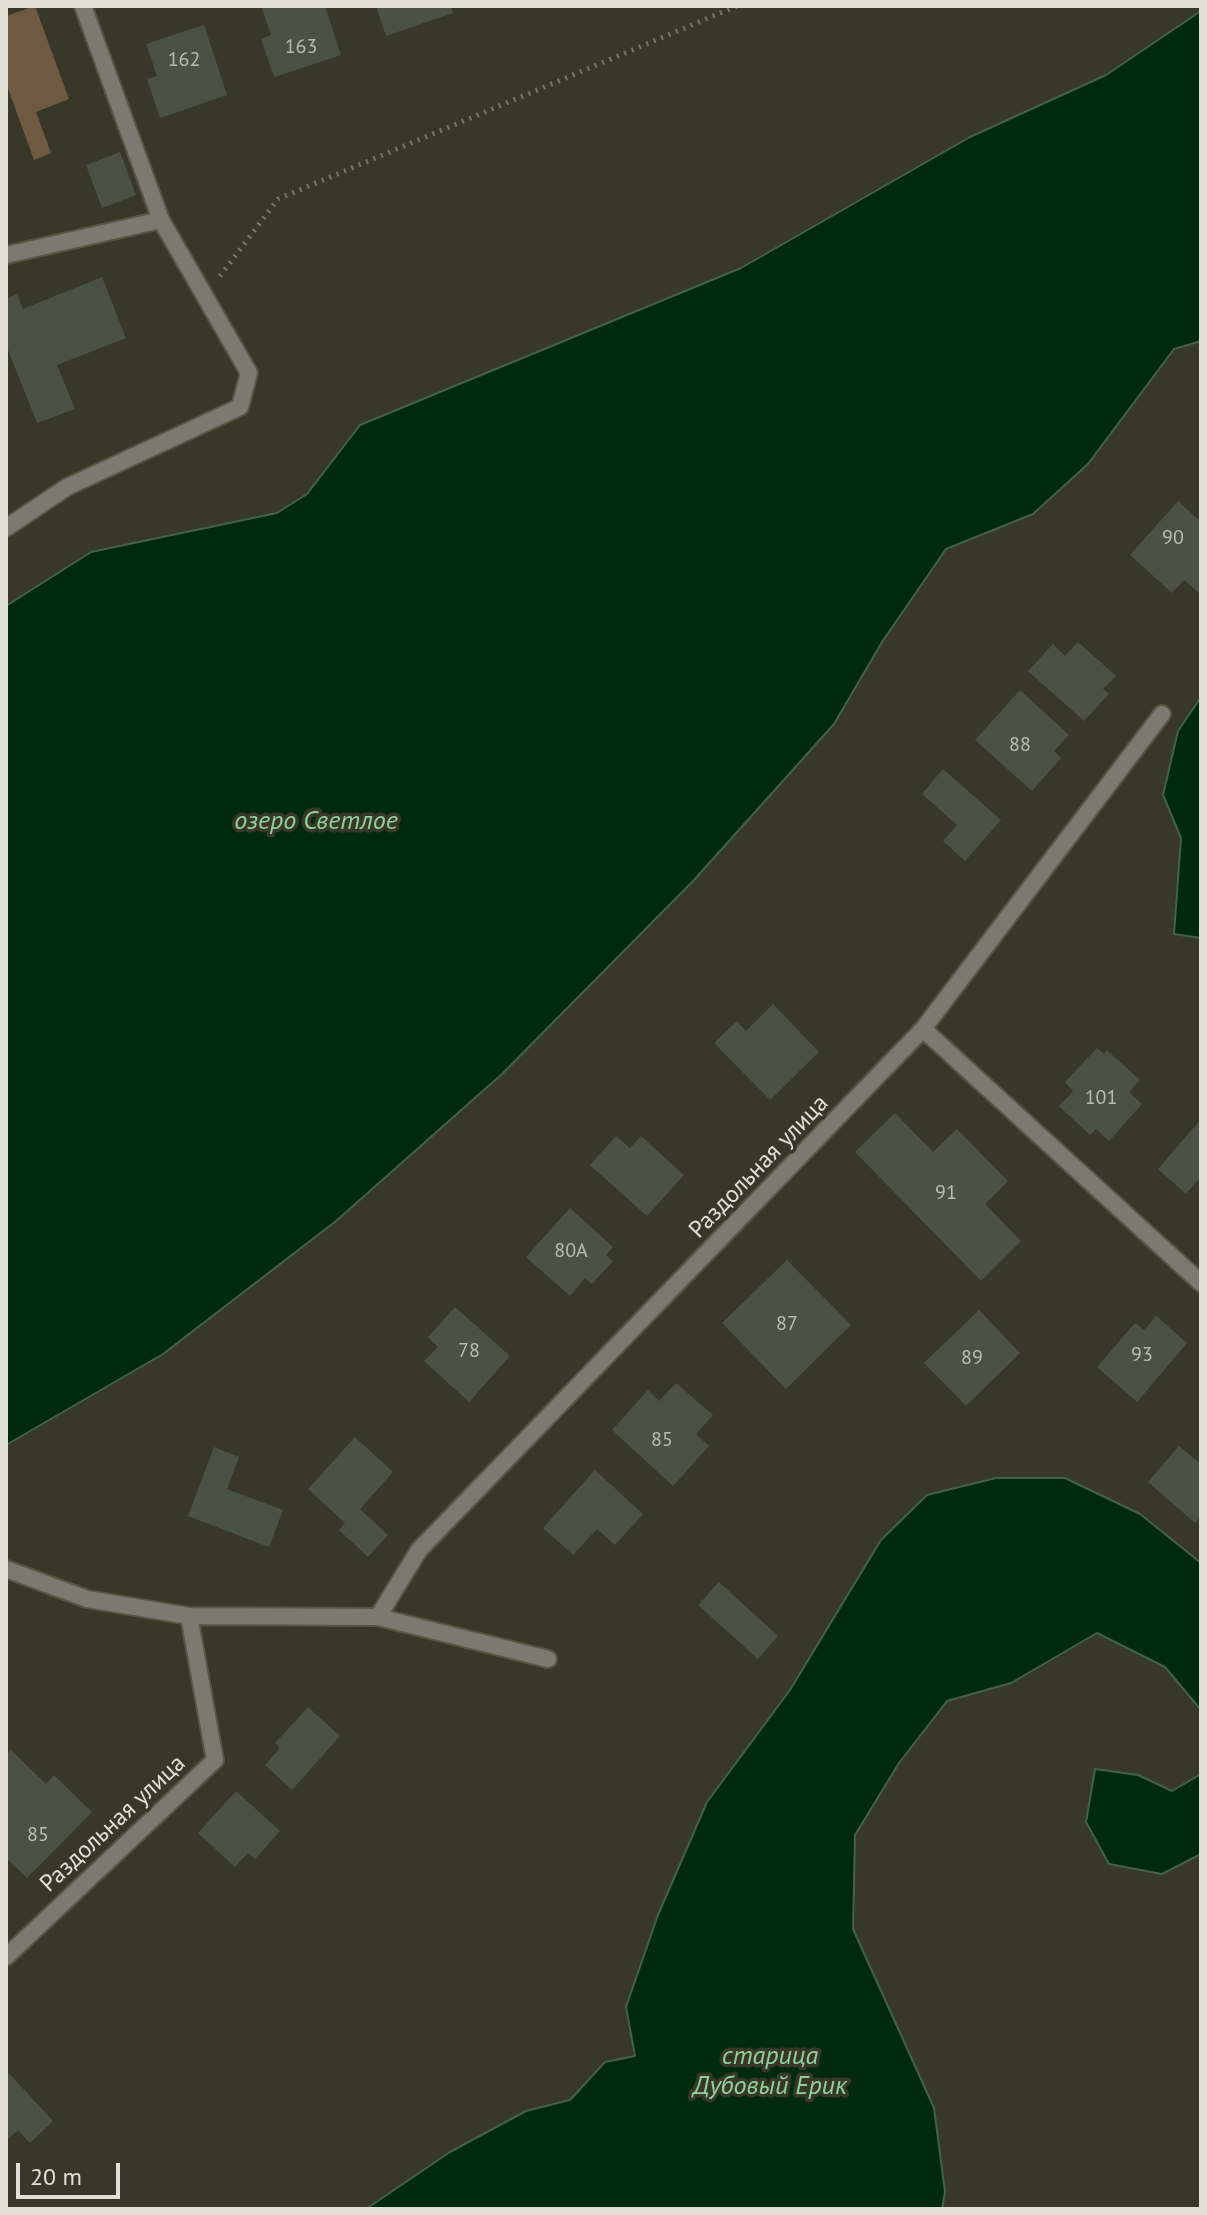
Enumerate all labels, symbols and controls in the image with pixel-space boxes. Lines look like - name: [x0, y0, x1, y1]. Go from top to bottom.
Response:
- house number: 163: [285, 35, 317, 59]
- house number: 162: [168, 48, 200, 72]
- house number: 90: [1162, 526, 1184, 550]
- house number: 88: [1009, 733, 1031, 757]
- water label: озеро Светлое: [234, 806, 398, 838]
- house number: 101: [1085, 1086, 1117, 1110]
- street label: Раздольная улица: [683, 1089, 835, 1245]
- house number: 91: [935, 1181, 957, 1205]
- house number: 80А: [554, 1239, 588, 1263]
- house number: 87: [776, 1312, 798, 1336]
- house number: 78: [458, 1339, 480, 1363]
- house number: 93: [1131, 1343, 1153, 1367]
- house number: 89: [961, 1346, 983, 1370]
- house number: 85: [651, 1428, 673, 1452]
- street label: Раздольная улица: [35, 1749, 191, 1899]
- house number: 85: [27, 1823, 49, 1847]
- water label: старица Дубовый Ерик: [693, 2041, 847, 2102]
- scale bar: [20, 2147, 124, 2197]
- text: 20 m: [30, 2161, 82, 2192]

